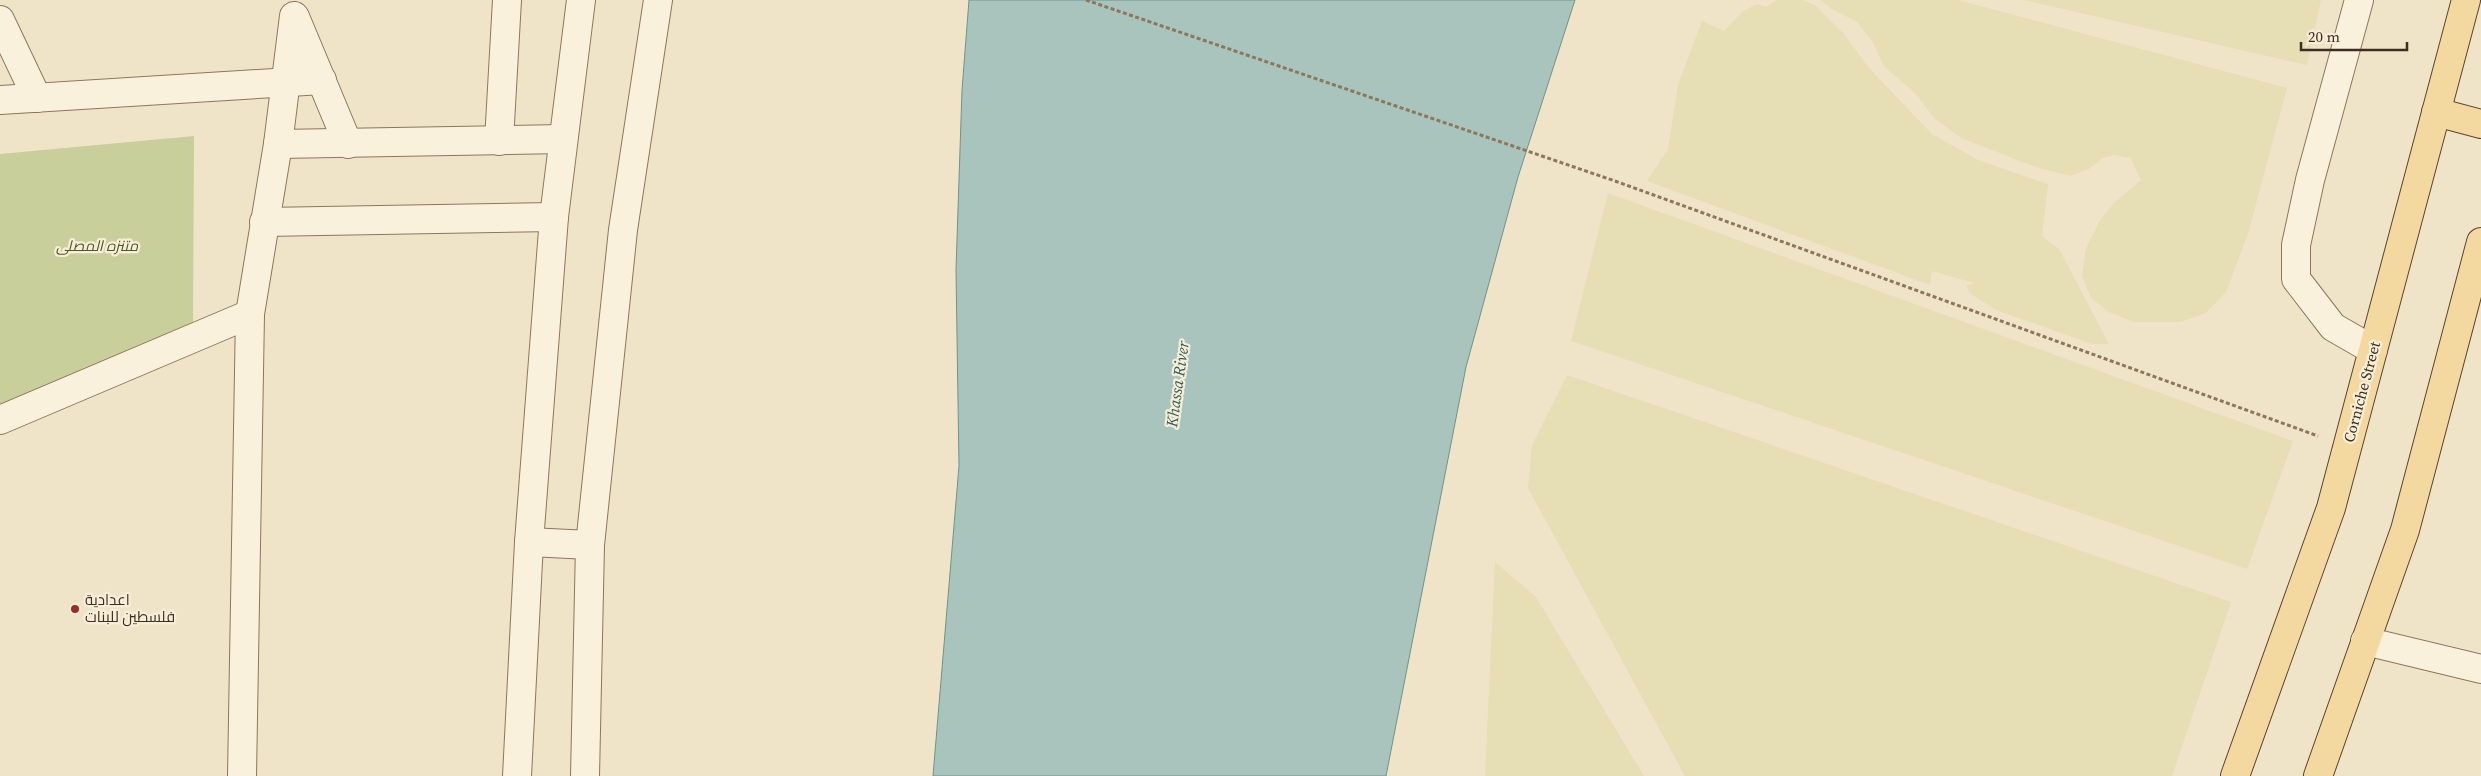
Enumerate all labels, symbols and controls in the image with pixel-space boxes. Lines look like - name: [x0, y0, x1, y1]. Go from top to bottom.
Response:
- scale bar: [2301, 20, 2407, 52]
- text: 20 m: [2308, 26, 2340, 47]
- park label: متنزه المصلى: [56, 235, 138, 256]
- water label: Khassa River: [1160, 339, 1194, 429]
- street label: Corniche Street: [2338, 339, 2385, 445]
- place label: اعدادية فلسطين للبنات: [85, 589, 175, 627]
- marker: اعدادية فلسطين للبنات: [69, 603, 81, 615]

